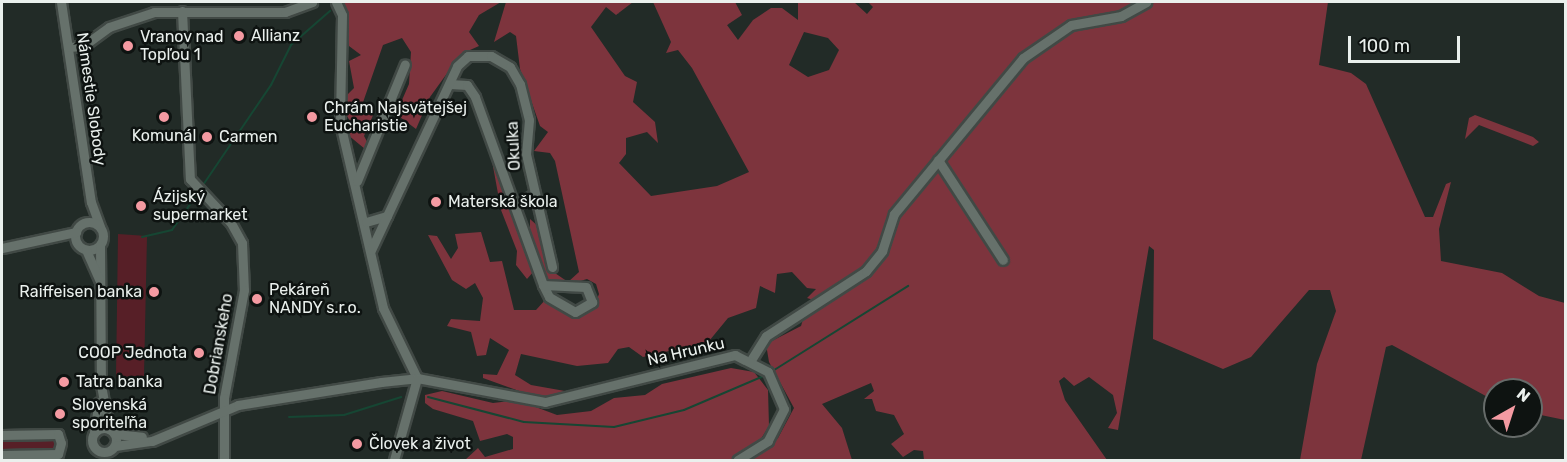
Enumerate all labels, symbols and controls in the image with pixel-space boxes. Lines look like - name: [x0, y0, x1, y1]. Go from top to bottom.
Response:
- scale bar: [1351, 24, 1464, 62]
- place label: Allianz: [251, 26, 300, 46]
- place label: Vranov nad Topľou 1: [140, 27, 224, 65]
- marker: Allianz: [232, 29, 246, 43]
- street label: Námestie Slobody: [72, 31, 110, 167]
- text: 100 m: [1359, 35, 1410, 57]
- marker: Vranov nad Topľou 1: [121, 39, 135, 53]
- place label: Chrám Najsvätejšej Eucharistie: [324, 98, 467, 136]
- marker: Komunál: [157, 110, 171, 124]
- marker: Chrám Najsvätejšej Eucharistie: [305, 110, 319, 124]
- street label: Okulka: [503, 121, 525, 171]
- place label: Komunál: [132, 126, 196, 146]
- place label: Carmen: [219, 127, 277, 147]
- marker: Carmen: [200, 130, 214, 144]
- place label: Ázijský supermarket: [153, 187, 248, 225]
- place label: Materská škola: [448, 192, 558, 212]
- marker: Materská škola: [429, 195, 443, 209]
- marker: Ázijský supermarket: [134, 199, 148, 213]
- place label: Pekáreň NANDY s.r.o.: [269, 280, 361, 318]
- place label: Raiffeisen banka: [19, 282, 142, 302]
- marker: Raiffeisen banka: [147, 285, 161, 299]
- street label: Dobrianskeho: [201, 292, 237, 396]
- marker: Pekáreň NANDY s.r.o.: [250, 292, 264, 306]
- street label: Na Hrunku: [646, 334, 726, 370]
- place label: COOP Jednota: [78, 343, 187, 363]
- marker: COOP Jednota: [192, 346, 206, 360]
- place label: Tatra banka: [76, 372, 162, 392]
- marker: Tatra banka: [57, 375, 71, 389]
- north arrow: [1483, 378, 1543, 438]
- text: N: [1513, 384, 1534, 406]
- place label: Slovenská sporiteľňa: [72, 395, 147, 433]
- marker: Slovenská sporiteľňa: [53, 407, 67, 421]
- place label: Človek a život: [369, 434, 471, 454]
- marker: Človek a život: [350, 437, 364, 451]

